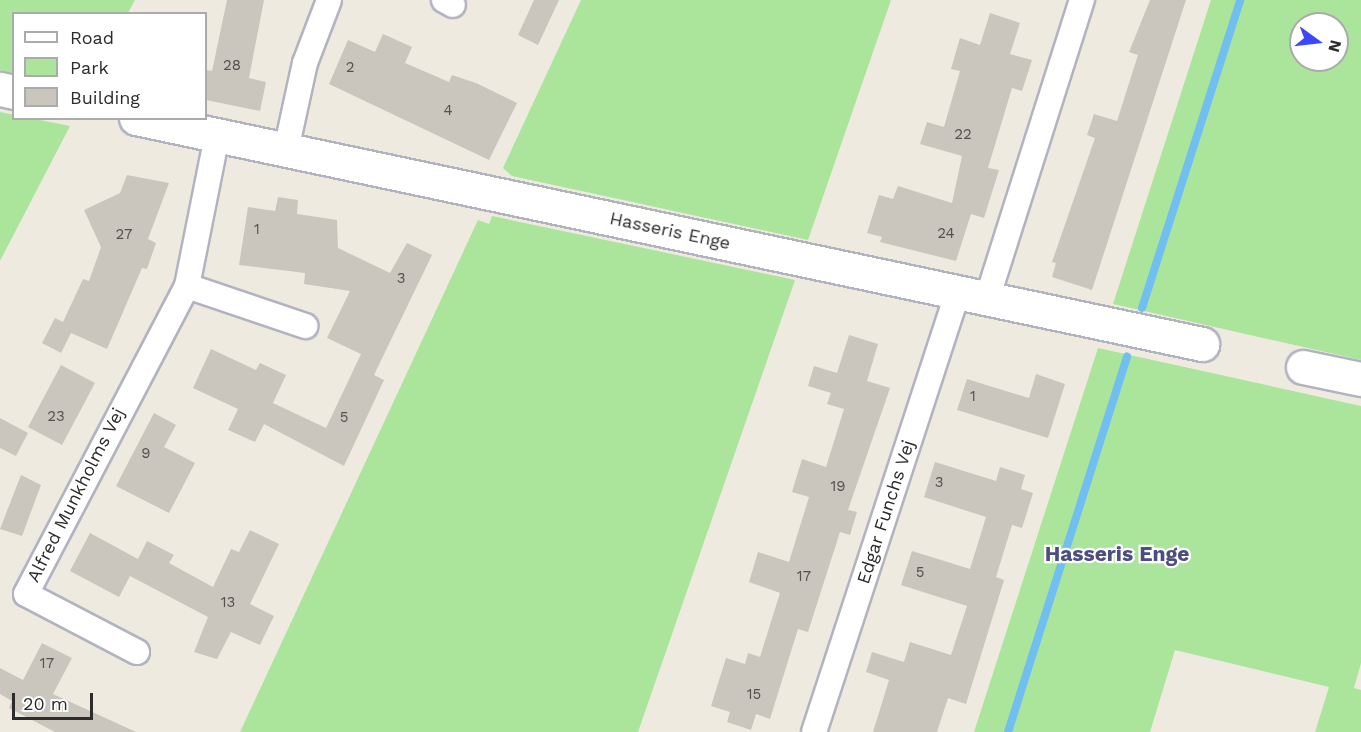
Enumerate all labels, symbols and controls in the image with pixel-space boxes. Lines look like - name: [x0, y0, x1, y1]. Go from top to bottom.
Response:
- legend: [12, 12, 207, 120]
- north arrow: [1289, 12, 1349, 72]
- text: Road: [70, 27, 114, 48]
- text: N: [1324, 38, 1346, 54]
- text: Park: [70, 57, 109, 78]
- house number: 28: [223, 57, 241, 75]
- house number: 2: [346, 59, 354, 77]
- text: Building: [70, 87, 140, 108]
- house number: 4: [443, 102, 453, 120]
- house number: 22: [954, 126, 972, 144]
- street label: Hasseris Enge: [608, 208, 732, 254]
- house number: 1: [254, 221, 260, 239]
- house number: 24: [937, 225, 955, 243]
- house number: 27: [116, 226, 132, 244]
- house number: 3: [397, 270, 405, 288]
- house number: 1: [970, 388, 976, 406]
- street label: Alfred Munkholms Vej: [23, 404, 129, 586]
- house number: 23: [47, 408, 65, 426]
- house number: 5: [340, 409, 348, 427]
- street label: Edgar Funchs Vej: [852, 437, 920, 587]
- house number: 9: [141, 445, 151, 463]
- house number: 3: [935, 474, 943, 492]
- house number: 19: [830, 478, 846, 496]
- district label: Hasseris Enge: [1045, 541, 1189, 567]
- house number: 5: [916, 564, 924, 582]
- house number: 17: [797, 568, 811, 586]
- house number: 13: [221, 594, 235, 612]
- house number: 17: [40, 655, 54, 673]
- scale bar: [15, 681, 96, 719]
- house number: 15: [747, 686, 761, 704]
- text: 20 m: [23, 693, 68, 714]

